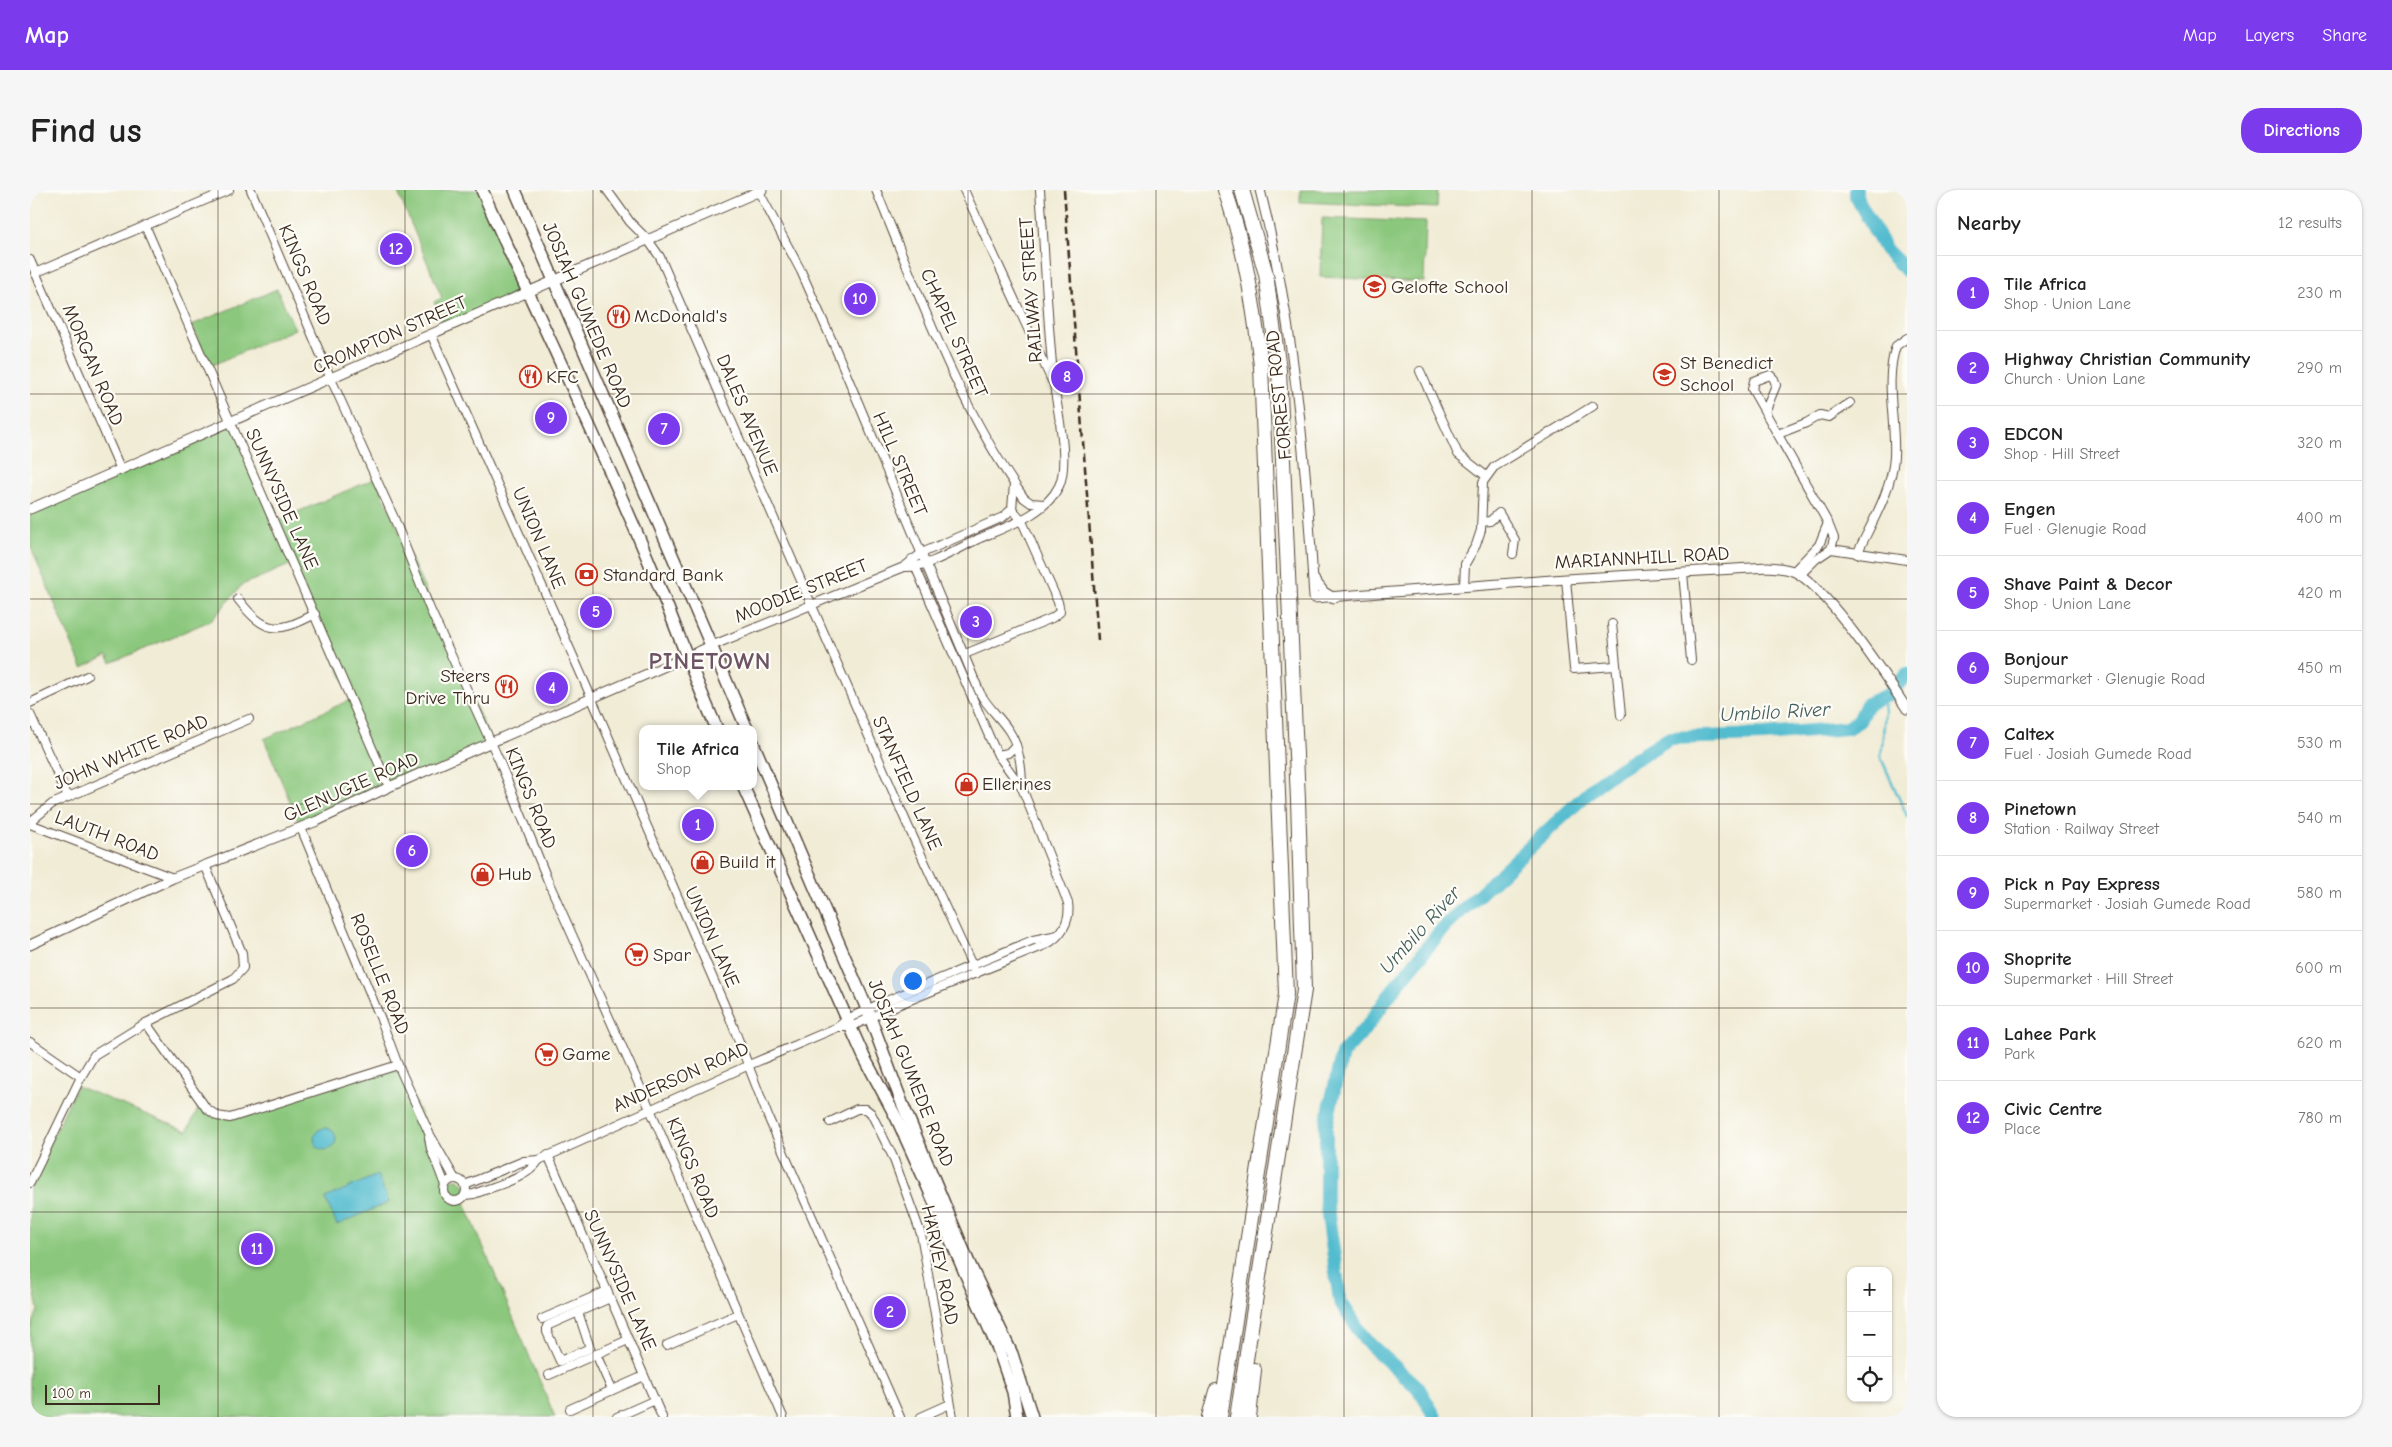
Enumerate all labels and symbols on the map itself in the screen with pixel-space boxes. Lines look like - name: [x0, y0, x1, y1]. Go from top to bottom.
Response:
- street label: RAILWAY STREET: [1015, 216, 1047, 363]
- street label: JOSIAH GUMEDE ROAD: [538, 218, 636, 412]
- street label: KINGS ROAD: [274, 221, 336, 329]
- pin: 12: [380, 230, 412, 268]
- street label: CHAPEL STREET: [916, 265, 992, 401]
- school or university icon: Gelofte School: [1363, 275, 1387, 299]
- place label: Gelofte School: [1391, 276, 1508, 298]
- pin: 10: [844, 280, 876, 318]
- street label: CROMPTON STREET: [310, 291, 470, 379]
- street label: MORGAN ROAD: [58, 301, 128, 429]
- restaurant icon: McDonald's: [606, 304, 630, 328]
- place label: McDonald's: [634, 305, 727, 327]
- street label: FORREST ROAD: [1261, 329, 1297, 461]
- street label: DALES AVENUE: [712, 351, 782, 479]
- place label: St Benedict School: [1680, 352, 1773, 396]
- pin: 8: [1051, 358, 1083, 396]
- school or university icon: St Benedict School: [1652, 362, 1676, 386]
- restaurant icon: KFC: [518, 365, 542, 389]
- place label: KFC: [546, 366, 579, 388]
- pin: 9: [535, 399, 567, 437]
- street label: HILL STREET: [868, 409, 932, 520]
- pin: 7: [648, 410, 680, 448]
- street label: SUNNYSIDE LANE: [241, 425, 323, 573]
- street label: UNION LANE: [508, 484, 570, 592]
- street label: MARIANNHILL ROAD: [1554, 542, 1730, 574]
- street label: MOODIE STREET: [731, 554, 871, 628]
- bank icon: Standard Bank: [575, 563, 599, 587]
- place label: Standard Bank: [603, 564, 724, 586]
- pin: 5: [580, 593, 612, 631]
- pin: 3: [960, 603, 992, 641]
- district label: PINETOWN: [649, 647, 771, 675]
- place label: Steers Drive Thru: [405, 665, 490, 709]
- pin: 4: [536, 669, 568, 707]
- restaurant icon: Steers Drive Thru: [494, 675, 518, 699]
- water label: Umbilo River: [1719, 698, 1832, 726]
- street label: JOHN WHITE ROAD: [51, 710, 211, 794]
- street label: STANFIELD LANE: [868, 713, 946, 853]
- street label: KINGS ROAD: [501, 744, 561, 852]
- street label: GLENUGIE ROAD: [280, 747, 422, 827]
- shop icon: Ellerines: [954, 772, 978, 796]
- place label: Ellerines: [982, 773, 1051, 795]
- street label: LAUTH ROAD: [52, 806, 162, 866]
- pin: 1: [682, 806, 714, 844]
- pin: 6: [396, 832, 428, 870]
- shop icon: Build it: [691, 850, 715, 874]
- place label: Build it: [719, 851, 776, 873]
- shop icon: Hub: [470, 862, 494, 886]
- place label: Hub: [498, 863, 532, 885]
- water label: Umbilo River: [1375, 881, 1466, 979]
- street label: UNION LANE: [680, 883, 744, 991]
- street label: ROSELLE ROAD: [346, 910, 414, 1038]
- supermarket icon: Spar: [625, 943, 649, 967]
- place label: Spar: [653, 944, 691, 966]
- your location: [900, 968, 926, 994]
- street label: JOSIAH GUMEDE ROAD: [863, 976, 959, 1170]
- street label: ANDERSON ROAD: [610, 1037, 752, 1117]
- supermarket icon: Game: [534, 1042, 558, 1066]
- place label: Game: [562, 1043, 611, 1065]
- street label: KINGS ROAD: [662, 1114, 724, 1222]
- street label: HARVEY ROAD: [917, 1203, 963, 1327]
- street label: SUNNYSIDE LANE: [579, 1206, 661, 1354]
- pin: 11: [241, 1230, 273, 1268]
- pin: 2: [874, 1293, 906, 1331]
- scale bar: [45, 1382, 160, 1405]

